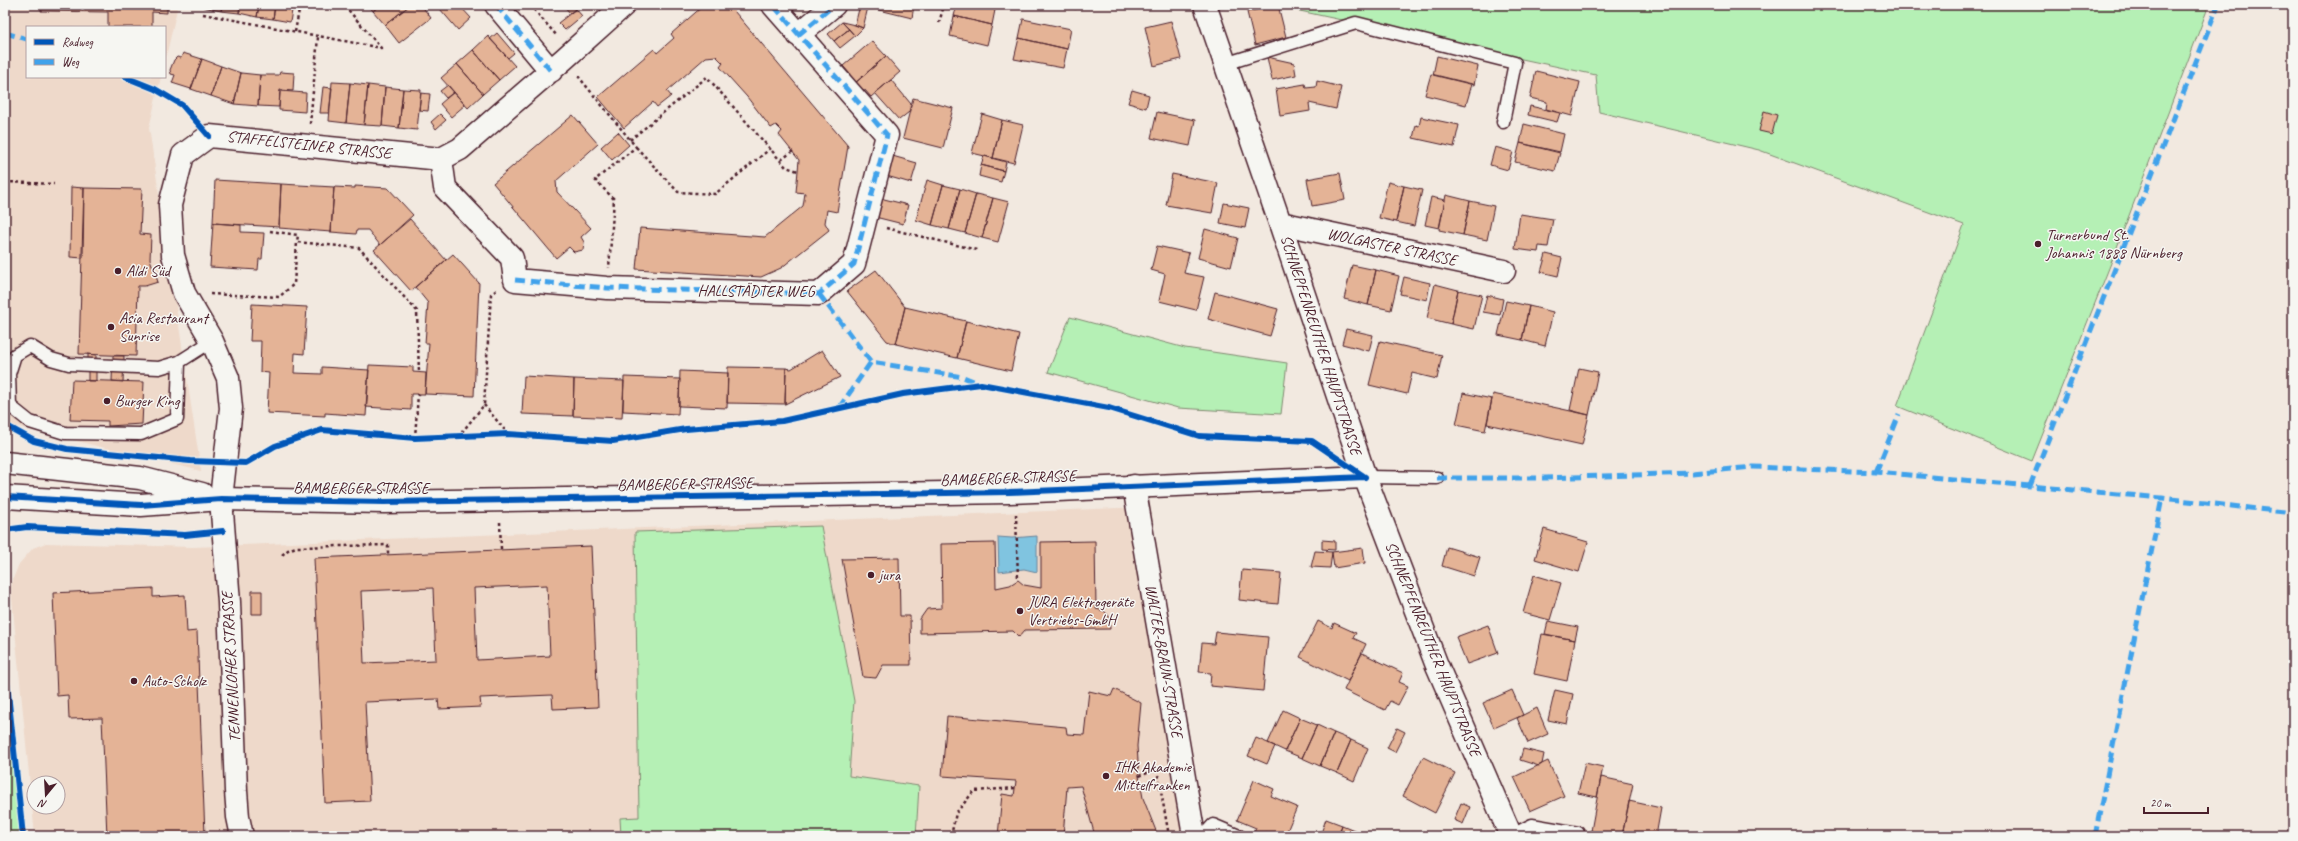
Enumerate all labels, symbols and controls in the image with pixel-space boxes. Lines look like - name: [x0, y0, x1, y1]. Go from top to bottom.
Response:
- legend: [26, 26, 166, 78]
- text: Radweg: [62, 34, 93, 50]
- text: Weg: [62, 54, 80, 70]
- street label: STAFFELSTEINER STRASSE: [226, 126, 395, 164]
- street label: WOLGASTER STRASSE: [1326, 224, 1461, 271]
- place label: Turnerbund St. Johannis 1888 Nürnberg: [2045, 225, 2183, 263]
- street label: SCHNEPFENREUTHER HAUPTSTRASSE: [1276, 232, 1367, 460]
- marker: Turnerbund St. Johannis 1888 Nürnberg: [2033, 239, 2043, 249]
- place label: Aldi Süd: [126, 261, 173, 281]
- marker: Aldi Süd: [113, 266, 123, 276]
- street label: HALLSTÄDTER WEG: [697, 281, 817, 301]
- place label: Asia Restaurant Sunrise: [119, 308, 210, 346]
- marker: Asia Restaurant Sunrise: [106, 322, 116, 332]
- place label: Burger King: [115, 391, 181, 411]
- marker: Burger King: [102, 396, 112, 406]
- street label: BAMBERGER STRASSE: [940, 466, 1078, 490]
- street label: BAMBERGER STRASSE: [617, 473, 755, 495]
- street label: BAMBERGER STRASSE: [293, 478, 431, 498]
- street label: SCHNEPFENREUTHER HAUPTSTRASSE: [1381, 539, 1486, 762]
- place label: jura: [877, 565, 902, 585]
- marker: jura: [866, 570, 876, 580]
- street label: WALTER-BRAUN-STRASSE: [1141, 583, 1188, 741]
- street label: TENNENLOHER STRASSE: [217, 589, 245, 743]
- place label: JURA Elektrogeräte Vertriebs-GmbH: [1027, 592, 1135, 630]
- marker: JURA Elektrogeräte Vertriebs-GmbH: [1015, 606, 1025, 616]
- place label: Auto-Scholz: [142, 671, 208, 691]
- marker: Auto-Scholz: [129, 676, 139, 686]
- place label: IHK Akademie Mittelfranken: [1114, 757, 1193, 795]
- marker: IHK Akademie Mittelfranken: [1101, 771, 1111, 781]
- north arrow: [26, 775, 66, 815]
- scale bar: [2144, 789, 2208, 815]
- text: 20 m: [2150, 795, 2172, 811]
- text: N: [35, 796, 48, 812]

